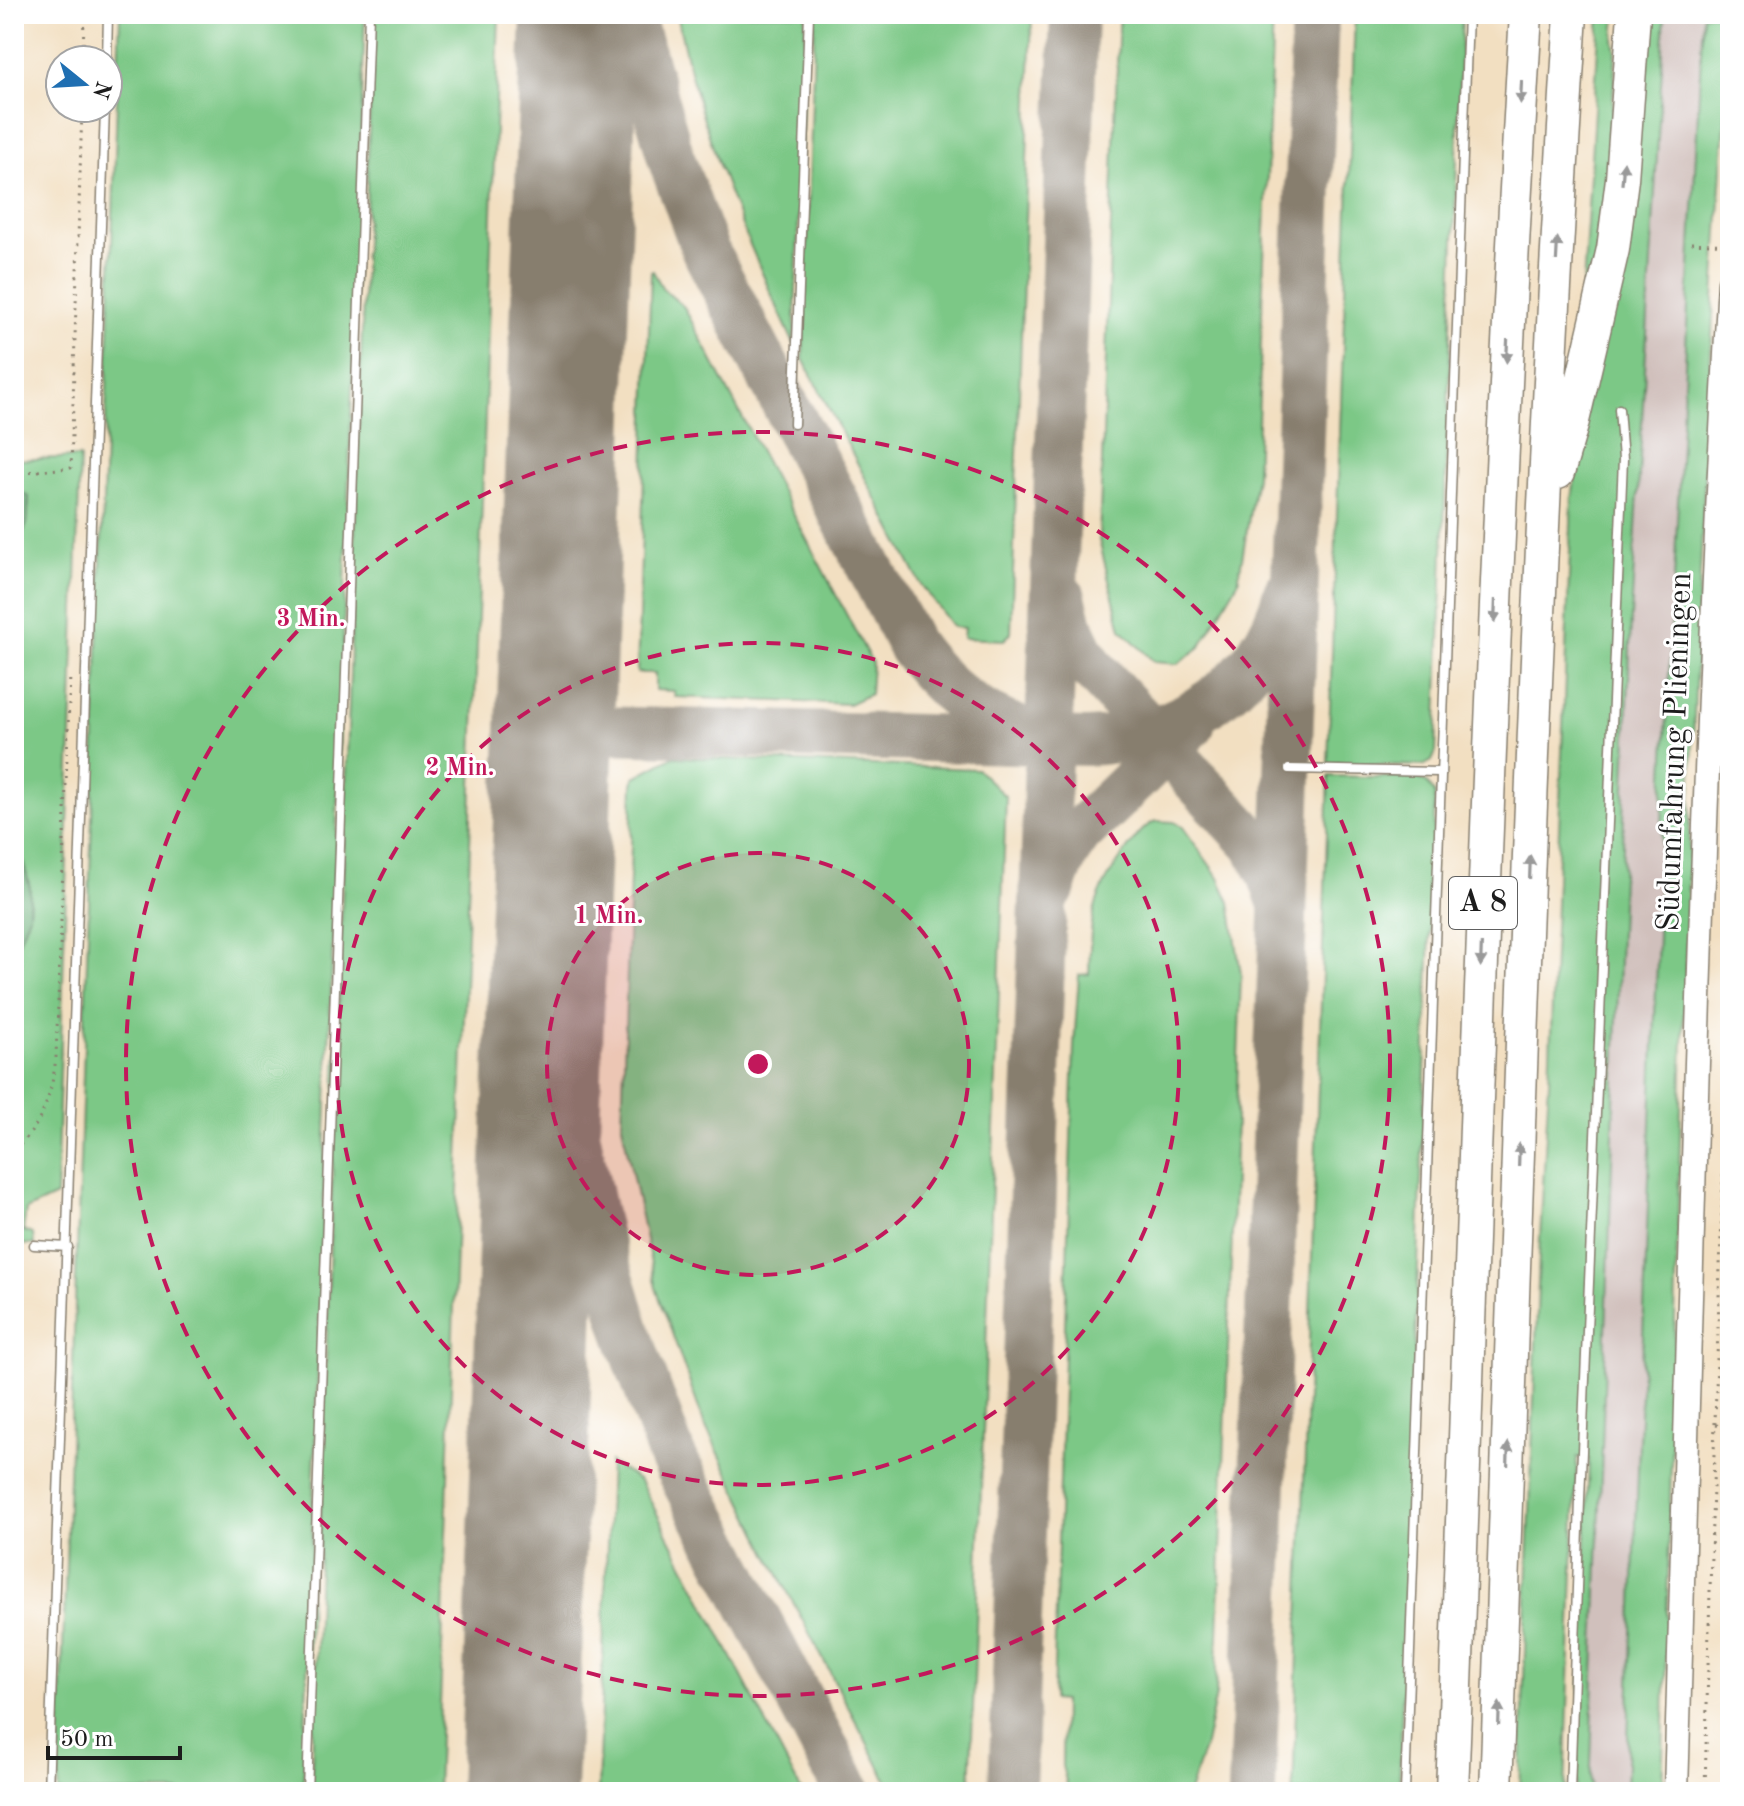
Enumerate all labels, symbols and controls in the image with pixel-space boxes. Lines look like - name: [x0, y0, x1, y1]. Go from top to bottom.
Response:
- north arrow: [44, 44, 124, 124]
- text: N: [88, 78, 114, 101]
- one-way arrow: [1514, 80, 1527, 105]
- one-way arrow: [1616, 160, 1629, 185]
- one-way arrow: [1551, 236, 1564, 261]
- one-way arrow: [1500, 339, 1513, 364]
- street label: Südumfahrung Plieningen: [1654, 572, 1698, 932]
- one-way arrow: [1488, 599, 1501, 624]
- text: 3 Min.: [276, 608, 346, 632]
- text: 2 Min.: [425, 757, 495, 781]
- one-way arrow: [1523, 854, 1536, 879]
- road number: A 8: [1449, 877, 1517, 929]
- text: 1 Min.: [574, 905, 644, 929]
- one-way arrow: [1474, 943, 1487, 968]
- centre of rings: [744, 1050, 772, 1078]
- one-way arrow: [1513, 1142, 1526, 1167]
- one-way arrow: [1502, 1441, 1515, 1466]
- one-way arrow: [1493, 1701, 1506, 1726]
- scale bar: [48, 1710, 180, 1760]
- text: 50 m: [60, 1728, 114, 1752]

